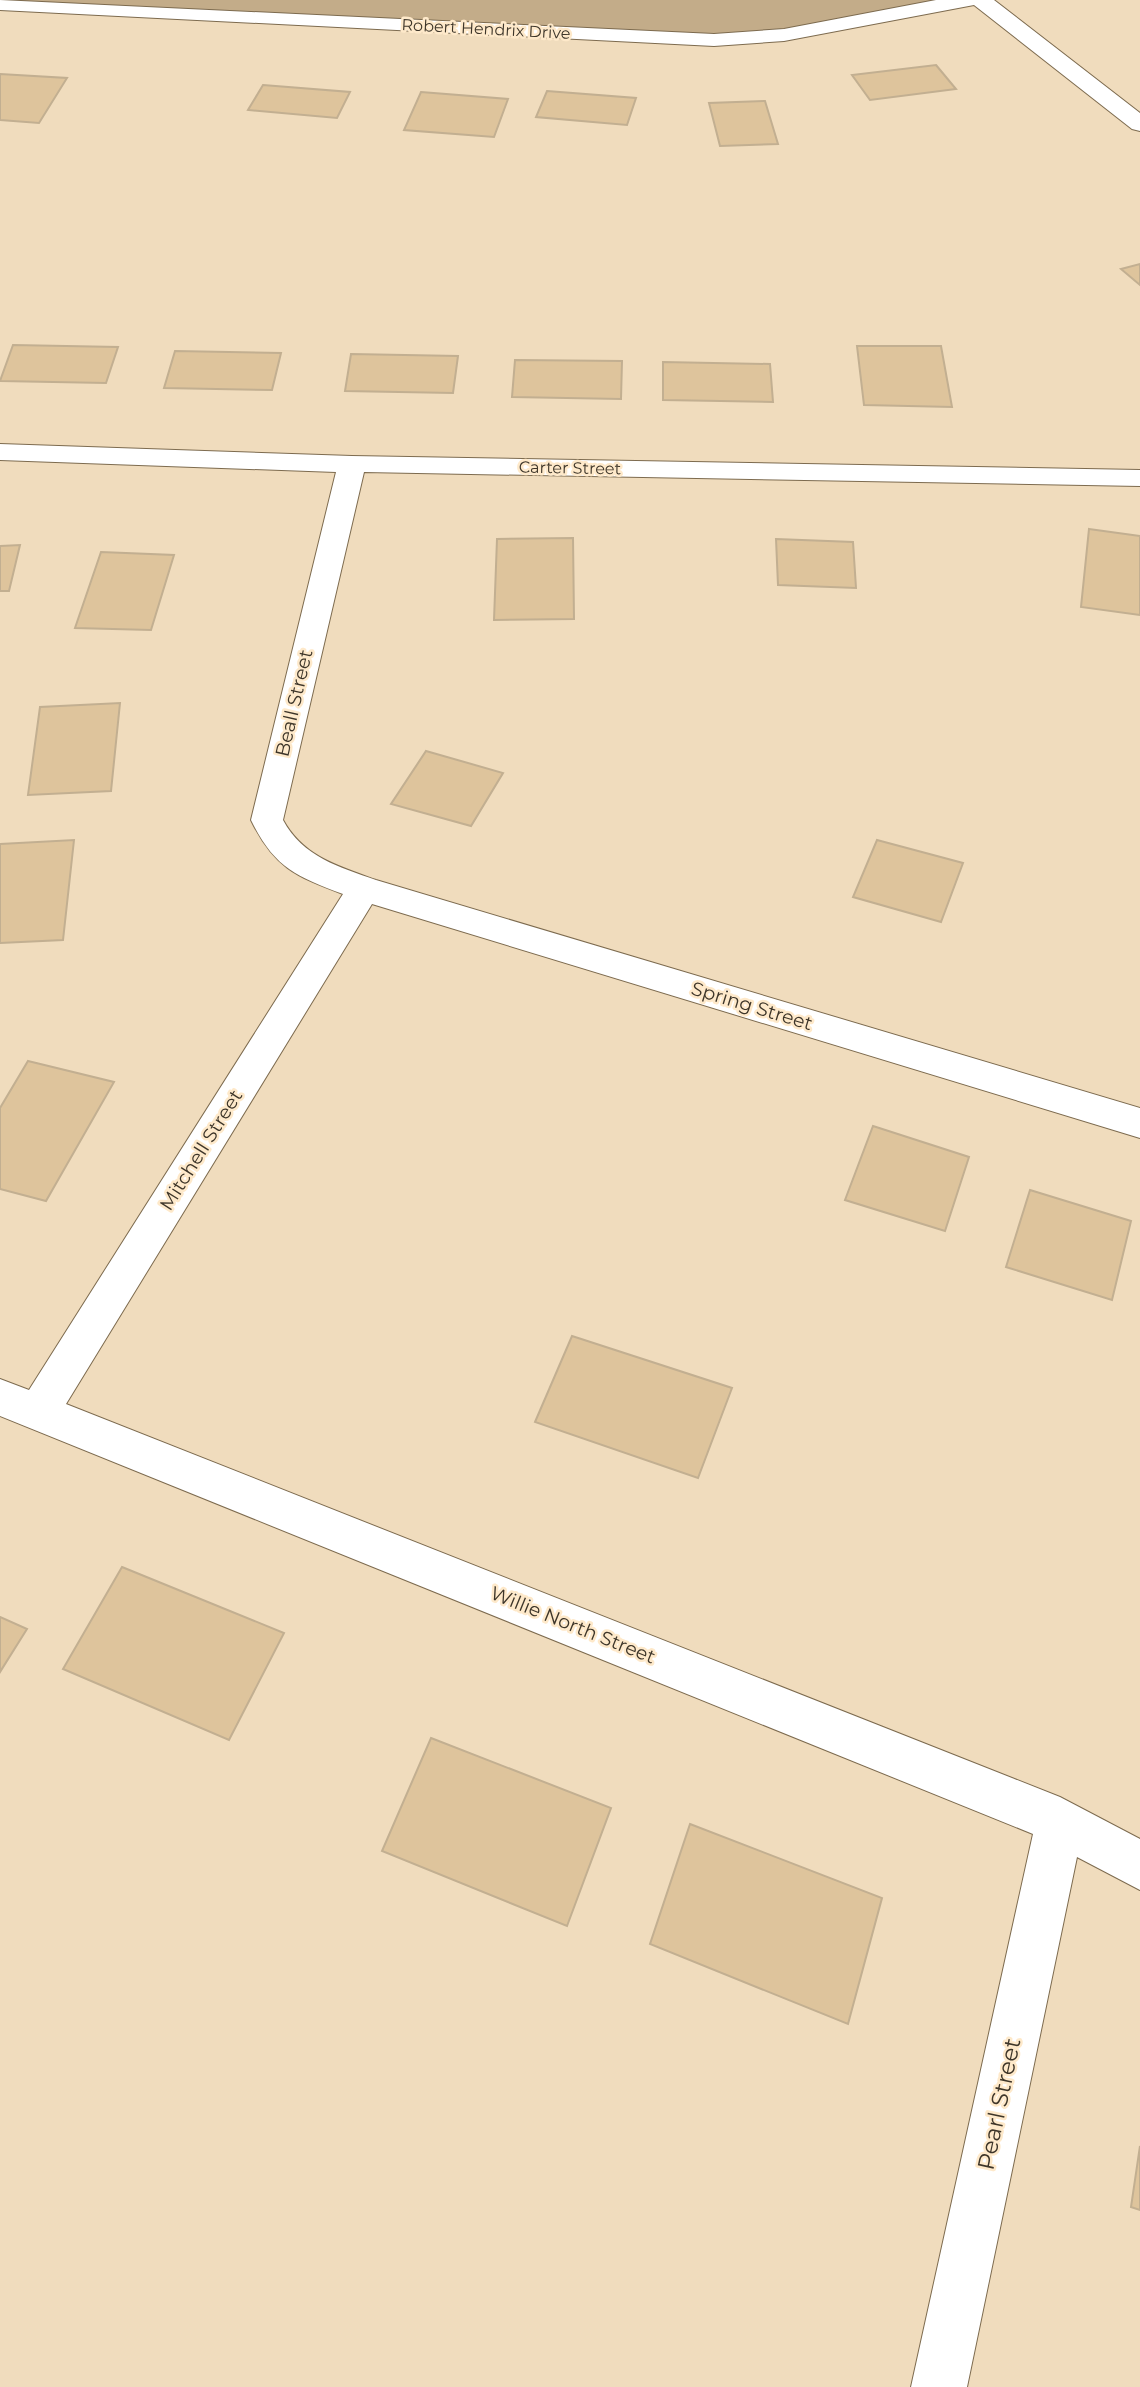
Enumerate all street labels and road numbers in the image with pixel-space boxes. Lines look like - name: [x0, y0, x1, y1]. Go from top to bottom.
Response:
- street label: Robert Hendrix Drive: [401, 15, 571, 43]
- street label: Carter Street: [519, 458, 622, 478]
- street label: Beall Street: [270, 647, 318, 759]
- street label: Spring Street: [689, 977, 816, 1035]
- street label: Mitchell Street: [155, 1085, 247, 1215]
- street label: Willie North Street: [487, 1581, 659, 1669]
- street label: Pearl Street: [971, 2035, 1027, 2173]

